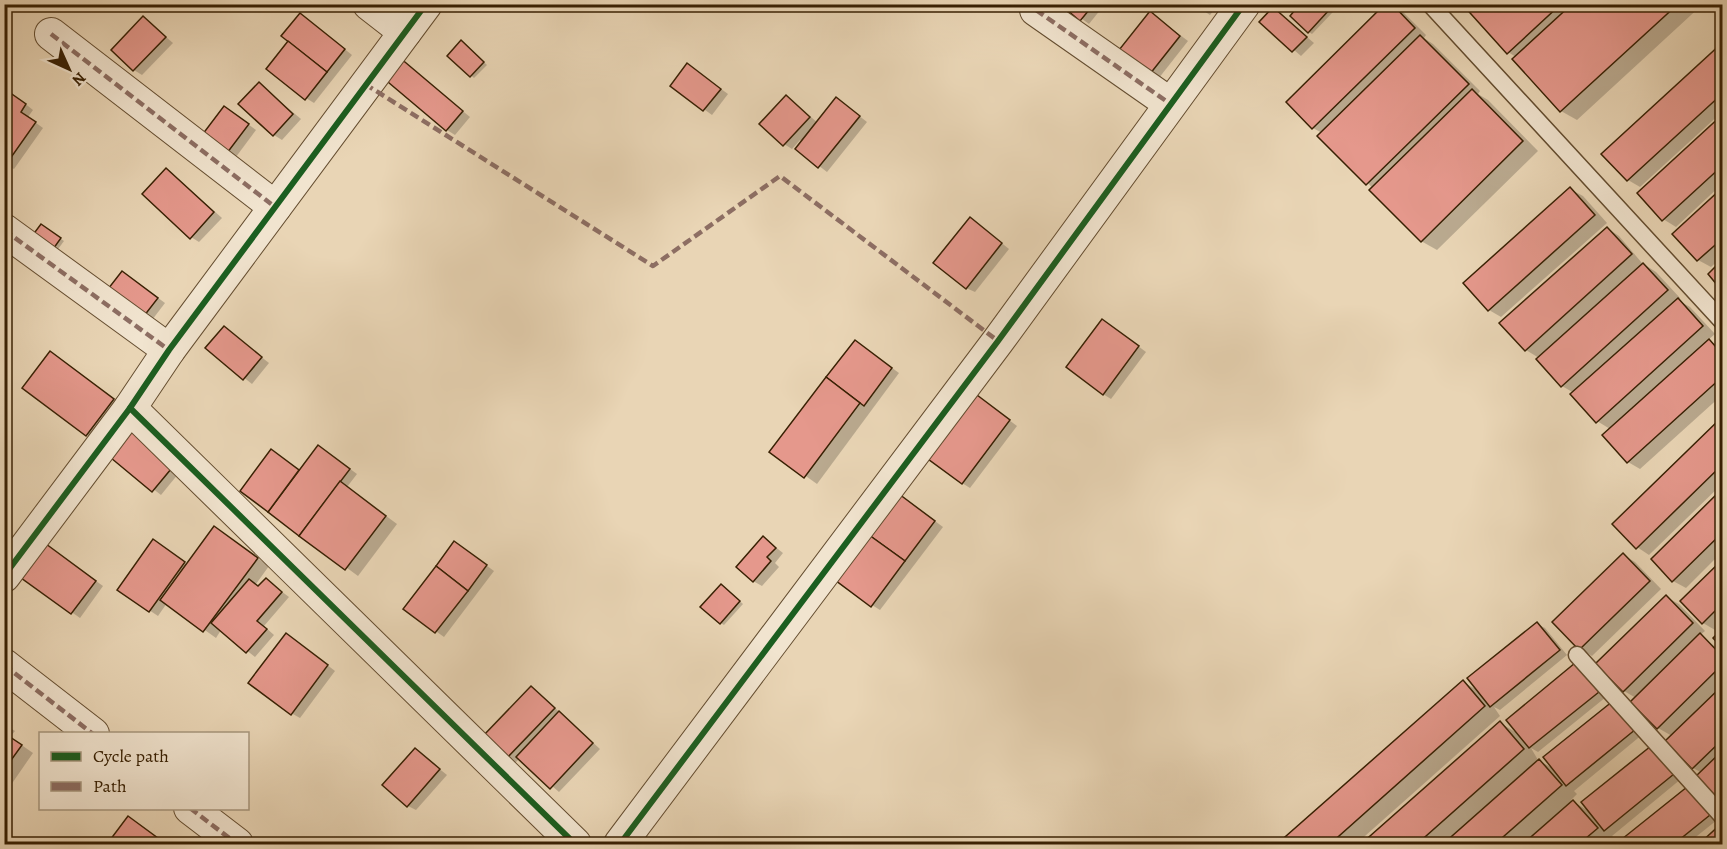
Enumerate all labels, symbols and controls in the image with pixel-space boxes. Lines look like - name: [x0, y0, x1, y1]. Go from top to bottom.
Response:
- north arrow: [39, 39, 99, 99]
- text: N: [67, 67, 91, 91]
- legend: [39, 732, 249, 810]
- text: Cycle path: [93, 744, 169, 768]
- text: Path: [93, 774, 127, 798]

